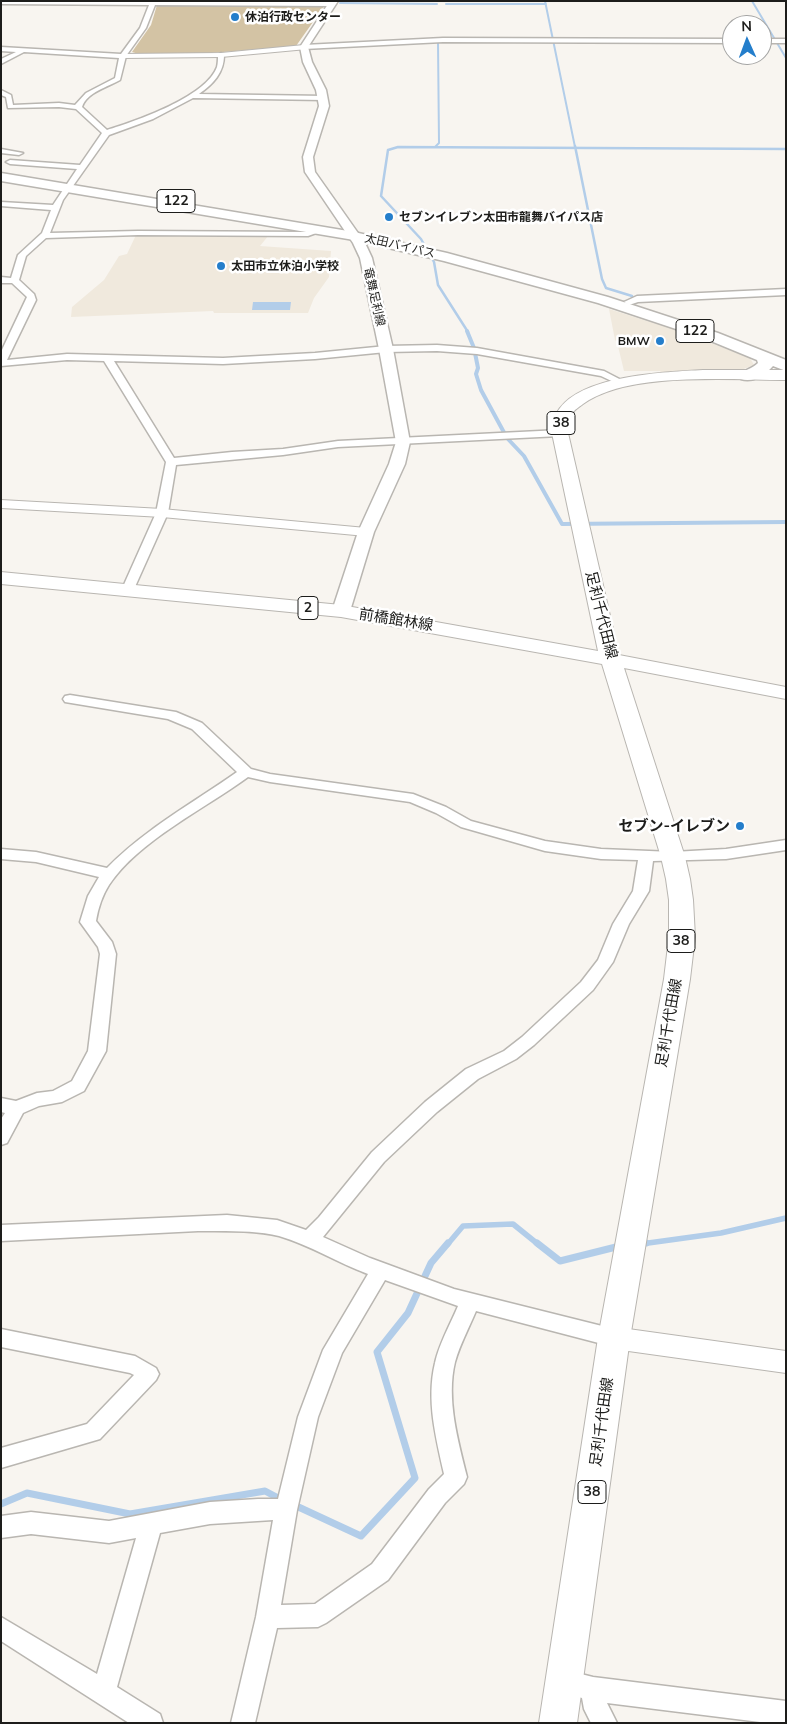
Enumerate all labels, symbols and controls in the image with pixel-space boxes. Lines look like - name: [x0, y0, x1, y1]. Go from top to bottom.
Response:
- place label: 休泊行政センター: [245, 10, 341, 24]
- marker: 休泊行政センター: [229, 11, 241, 23]
- north arrow: [722, 15, 772, 65]
- text: N: [741, 17, 752, 35]
- road number: 122: [157, 190, 195, 212]
- place label: セブンイレブン太田市龍舞バイパス店: [399, 210, 603, 224]
- marker: セブンイレブン太田市龍舞バイパス店: [383, 211, 395, 223]
- street label: 太田バイパス: [363, 231, 437, 261]
- place label: 太田市立休泊小学校: [231, 259, 339, 273]
- marker: 太田市立休泊小学校: [215, 260, 227, 272]
- street label: 竜舞足利線: [360, 266, 388, 328]
- road number: 122: [676, 320, 714, 342]
- place label: BMW: [618, 334, 650, 348]
- marker: BMW: [654, 335, 666, 347]
- road number: 38: [547, 412, 575, 434]
- street label: 足利千代田線: [581, 569, 621, 661]
- road number: 2: [298, 596, 318, 620]
- street label: 前橋館林線: [358, 605, 434, 635]
- place label: セブン-イレブン: [618, 817, 730, 835]
- marker: セブン-イレブン: [734, 820, 746, 832]
- road number: 38: [667, 929, 695, 952]
- street label: 足利千代田線: [652, 977, 686, 1069]
- street label: 足利千代田線: [587, 1376, 617, 1468]
- road number: 38: [578, 1480, 606, 1504]

